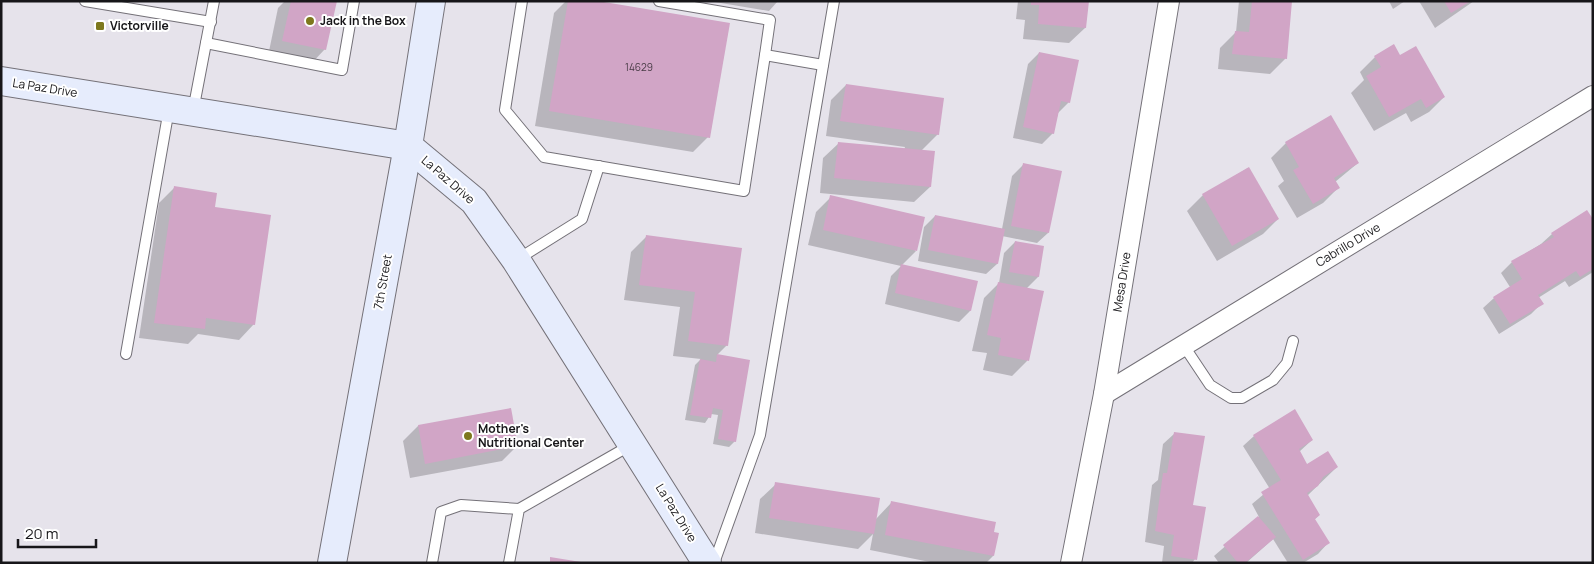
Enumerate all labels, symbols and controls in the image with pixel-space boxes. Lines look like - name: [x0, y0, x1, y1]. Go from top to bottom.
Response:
- place label: Jack in the Box: [320, 12, 406, 29]
- marker: Jack in the Box: [304, 15, 316, 27]
- place label: Victorville: [110, 17, 169, 34]
- marker: Victorville: [94, 20, 106, 32]
- house number: 14629: [625, 60, 653, 74]
- street label: La Paz Drive: [11, 74, 79, 101]
- street label: La Paz Drive: [418, 152, 479, 208]
- street label: Cabrillo Drive: [1312, 219, 1383, 271]
- street label: Mesa Drive: [1108, 251, 1135, 313]
- street label: 7th Street: [369, 253, 396, 311]
- place label: Mother's Nutritional Center: [478, 420, 584, 451]
- marker: Mother's Nutritional Center: [462, 430, 474, 442]
- street label: La Paz Drive: [652, 480, 701, 545]
- scale bar: [18, 516, 95, 548]
- text: 20 m: [25, 523, 58, 544]

